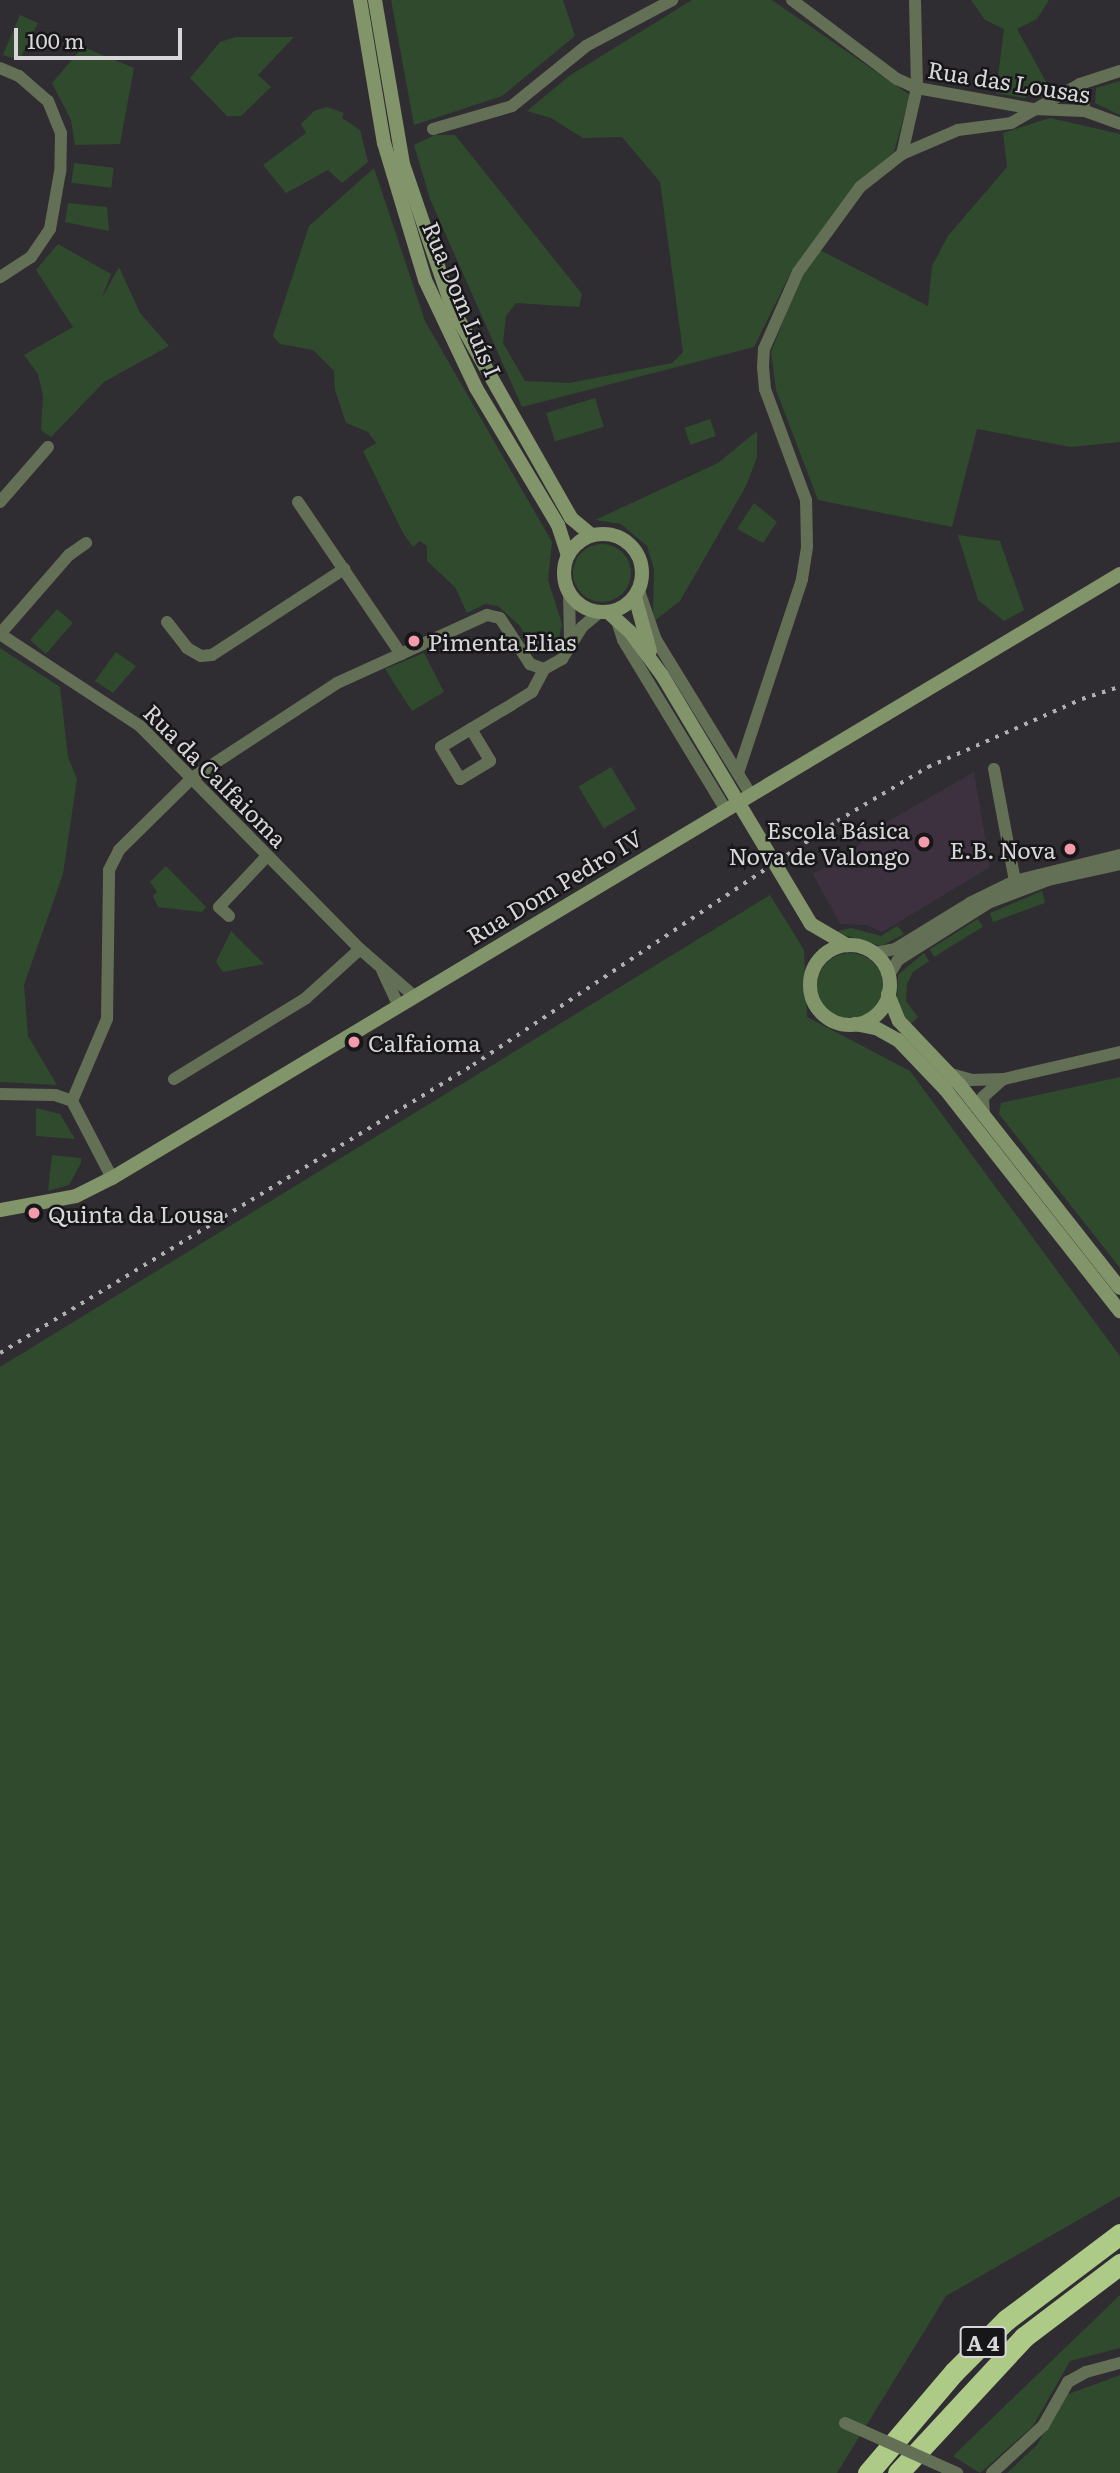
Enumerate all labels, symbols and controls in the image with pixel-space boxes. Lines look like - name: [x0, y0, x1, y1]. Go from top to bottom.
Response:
- scale bar: [18, 14, 186, 58]
- text: 100 m: [27, 24, 84, 55]
- street label: Rua das Lousas: [926, 55, 1092, 107]
- street label: Rua Dom Luís I: [418, 217, 508, 381]
- place label: Pimenta Elias: [428, 627, 576, 655]
- marker: Pimenta Elias: [406, 633, 422, 649]
- street label: Rua da Calfaioma: [139, 698, 293, 852]
- place label: Escola Básica Nova de Valongo: [729, 815, 910, 869]
- street label: Rua Dom Pedro IV: [461, 823, 647, 949]
- marker: Escola Básica Nova de Valongo: [916, 834, 932, 850]
- place label: E.B. Nova: [949, 835, 1056, 863]
- marker: E.B. Nova: [1062, 841, 1078, 857]
- place label: Calfaioma: [368, 1028, 481, 1056]
- marker: Calfaioma: [346, 1034, 362, 1050]
- place label: Quinta da Lousa: [48, 1199, 225, 1227]
- marker: Quinta da Lousa: [26, 1205, 42, 1221]
- road number: A 4: [958, 2324, 1007, 2360]

